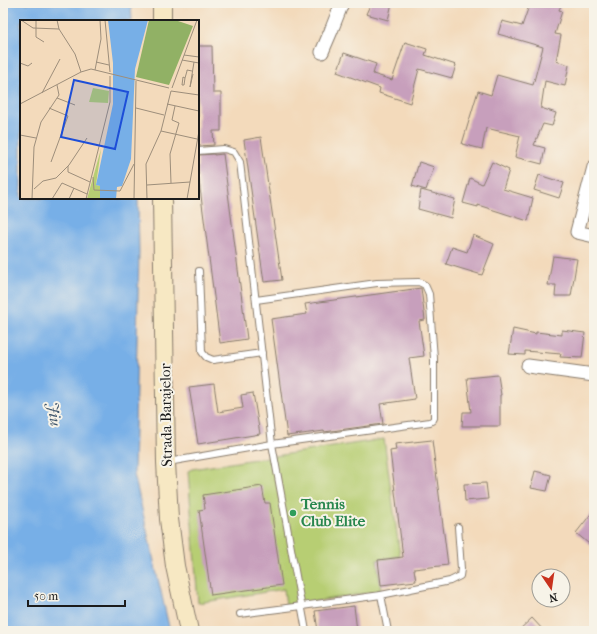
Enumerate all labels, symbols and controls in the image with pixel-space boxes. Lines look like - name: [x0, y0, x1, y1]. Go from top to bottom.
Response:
- inset map: [20, 20, 199, 199]
- street label: Strada Barajelor: [156, 362, 176, 467]
- water label: Jiu: [43, 401, 66, 428]
- place label: Tennis Club Elite: [300, 495, 366, 530]
- marker: Tennis Club Elite: [288, 508, 298, 518]
- north arrow: [531, 568, 571, 608]
- scale bar: [28, 582, 125, 608]
- text: 50 m: [34, 589, 58, 603]
- text: N: [547, 590, 559, 605]

